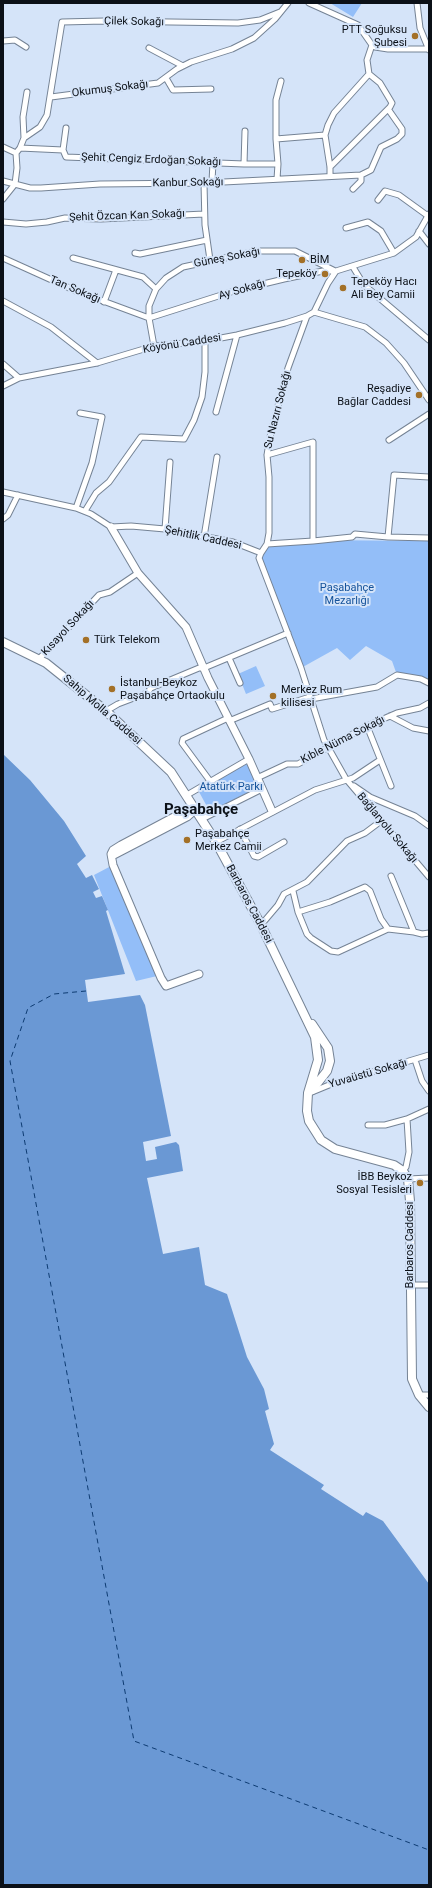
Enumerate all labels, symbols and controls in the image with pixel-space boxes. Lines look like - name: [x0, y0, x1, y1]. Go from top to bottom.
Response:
- street label: Çilek Sokağı: [104, 15, 164, 29]
- place label: PTT Soğuksu Şubesi: [342, 23, 407, 49]
- marker: PTT Soğuksu Şubesi: [410, 31, 420, 41]
- street label: Okumuş Sokağı: [71, 78, 149, 100]
- street label: Şehit Cengiz Erdoğan Sokağı: [81, 151, 221, 169]
- street label: Kanbur Sokağı: [152, 176, 224, 190]
- street label: Şehit Özcan Kan Sokağı: [69, 207, 185, 225]
- street label: Güneş Sokağı: [193, 245, 261, 271]
- place label: BİM: [310, 253, 329, 267]
- marker: BİM: [297, 255, 307, 265]
- place label: Tepeköy: [276, 267, 317, 281]
- marker: Tepeköy: [320, 269, 330, 279]
- street label: Tan Sokağı: [48, 273, 102, 307]
- place label: Tepeköy Hacı Ali Bey Camii: [351, 275, 417, 301]
- street label: Ay Sokağı: [217, 277, 267, 303]
- marker: Tepeköy Hacı Ali Bey Camii: [338, 283, 348, 293]
- street label: Köyönü Caddesi: [142, 331, 222, 357]
- street label: Su Nazırı Sokağı: [262, 370, 294, 450]
- place label: Reşadiye Bağlar Caddesi: [337, 382, 411, 408]
- marker: Reşadiye Bağlar Caddesi: [414, 390, 424, 400]
- street label: Şehitlik Caddesi: [163, 523, 243, 553]
- park label: Paşabahçe Mezarlığı: [320, 581, 374, 607]
- street label: Kısayol Sokağı: [39, 597, 97, 659]
- place label: Türk Telekom: [94, 633, 160, 647]
- marker: Türk Telekom: [81, 635, 91, 645]
- street label: Sahip Molla Caddesi: [60, 672, 144, 748]
- place label: İstanbul-Beykoz Paşabahçe Ortaokulu: [120, 676, 225, 702]
- place label: Merkez Rum kilisesi: [281, 683, 342, 709]
- marker: İstanbul-Beykoz Paşabahçe Ortaokulu: [107, 684, 117, 694]
- marker: Merkez Rum kilisesi: [268, 691, 278, 701]
- street label: Kıble Nüma Sokağı: [299, 713, 387, 767]
- park label: Atatürk Parkı: [199, 780, 263, 794]
- street label: Bağlaryolu Sokağı: [354, 790, 420, 866]
- district label: Paşabahçe: [164, 801, 238, 819]
- place label: Paşabahçe Merkez Camii: [195, 827, 262, 853]
- marker: Paşabahçe Merkez Camii: [182, 835, 192, 845]
- street label: Barbaros Caddesi: [223, 863, 275, 945]
- street label: Yuvaüstü Sokağı: [327, 1056, 409, 1092]
- place label: İBB Beykoz Sosyal Tesisleri: [336, 1170, 412, 1196]
- marker: İBB Beykoz Sosyal Tesisleri: [415, 1178, 425, 1188]
- street label: Barbaros Caddesi: [403, 1202, 417, 1288]

